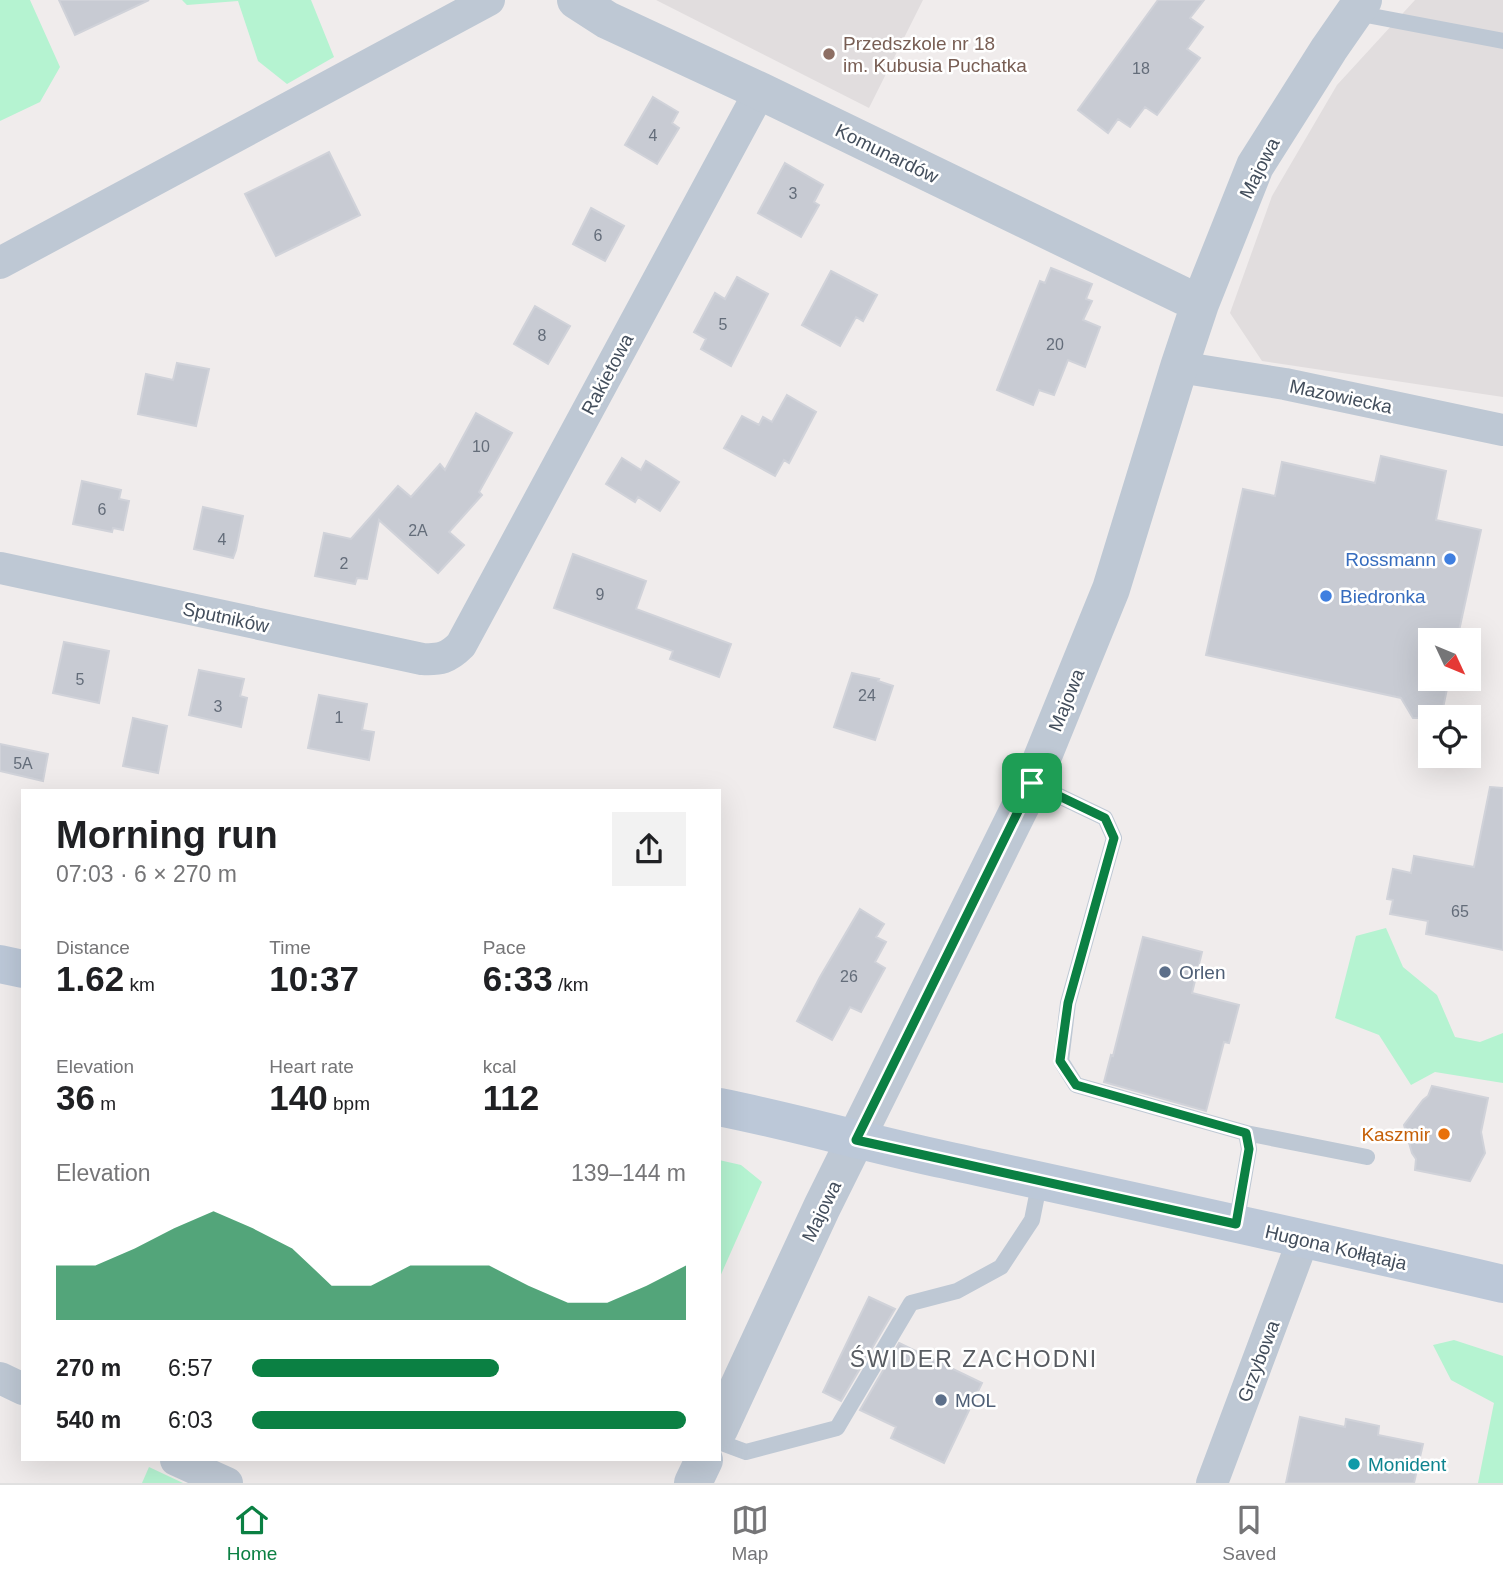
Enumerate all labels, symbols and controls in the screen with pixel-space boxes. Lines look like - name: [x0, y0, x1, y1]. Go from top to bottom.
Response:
- place label: Przedszkole nr 18 im. Kubusia Puchatka: [843, 33, 1027, 76]
- marker: Przedszkole nr 18 im. Kubusia Puchatka: [821, 46, 837, 62]
- house number: 18: [1132, 60, 1150, 77]
- street label: Komunardów: [832, 119, 942, 188]
- house number: 4: [649, 127, 658, 144]
- street label: Majowa: [1235, 134, 1284, 202]
- house number: 3: [789, 185, 798, 202]
- house number: 6: [594, 227, 603, 244]
- house number: 5: [719, 316, 728, 333]
- house number: 8: [538, 327, 547, 344]
- street label: Rakietowa: [577, 330, 638, 418]
- house number: 20: [1046, 336, 1064, 353]
- street label: Mazowiecka: [1288, 375, 1395, 418]
- house number: 10: [472, 438, 490, 455]
- house number: 6: [98, 501, 107, 518]
- house number: 2A: [408, 522, 428, 539]
- house number: 4: [218, 531, 227, 548]
- place label: Rossmann: [1345, 549, 1436, 570]
- marker: Rossmann: [1442, 551, 1458, 567]
- house number: 2: [340, 555, 349, 572]
- house number: 9: [596, 586, 605, 603]
- place label: Biedronka: [1340, 586, 1426, 607]
- marker: Biedronka: [1318, 588, 1334, 604]
- street label: Sputników: [181, 598, 271, 637]
- north arrow: [1418, 628, 1480, 691]
- map controls: [1418, 628, 1481, 768]
- street label: Majowa: [1044, 666, 1089, 734]
- house number: 5: [76, 671, 85, 688]
- house number: 24: [858, 687, 876, 704]
- house number: 3: [214, 698, 223, 715]
- button: locate: [1418, 705, 1481, 768]
- house number: 1: [335, 709, 344, 726]
- pin: [1002, 753, 1062, 813]
- house number: 5A: [13, 755, 33, 772]
- icon: arrive: [1013, 764, 1051, 802]
- button: share: [612, 812, 686, 886]
- text: Morning run: [56, 814, 278, 856]
- text: 07:03 · 6 × 270 m: [56, 861, 237, 887]
- house number: 65: [1451, 903, 1469, 920]
- text: Distance: [56, 937, 130, 958]
- text: Time: [269, 937, 311, 958]
- text: Pace: [483, 937, 526, 958]
- text: 1.62: [56, 959, 124, 998]
- text: 10:37: [269, 959, 359, 998]
- text: 6:33: [483, 959, 553, 998]
- place label: Orlen: [1179, 962, 1225, 983]
- marker: Orlen: [1157, 964, 1173, 980]
- house number: 26: [840, 968, 858, 985]
- text: km: [124, 974, 155, 995]
- text: /km: [553, 974, 589, 995]
- text: Elevation: [56, 1056, 134, 1077]
- text: Heart rate: [269, 1056, 354, 1077]
- text: kcal: [483, 1056, 516, 1077]
- text: 36: [56, 1078, 95, 1117]
- text: 140: [269, 1078, 328, 1117]
- text: 112: [483, 1078, 539, 1117]
- text: m: [95, 1093, 116, 1114]
- text: bpm: [328, 1093, 370, 1114]
- place label: Kaszmir: [1361, 1124, 1431, 1145]
- marker: Kaszmir: [1436, 1126, 1452, 1142]
- text: Elevation: [56, 1160, 151, 1186]
- text: 139–144 m: [571, 1160, 686, 1186]
- street label: Majowa: [798, 1177, 845, 1245]
- street label: Hugona Kołłątaja: [1263, 1221, 1409, 1274]
- street label: Grzybowa: [1233, 1317, 1284, 1405]
- district label: ŚWIDER ZACHODNI: [850, 1345, 1098, 1372]
- text: 270 m: [56, 1355, 121, 1381]
- text: 6:57: [168, 1355, 213, 1381]
- place label: MOL: [955, 1390, 996, 1411]
- marker: MOL: [933, 1392, 949, 1408]
- text: 540 m: [56, 1407, 121, 1433]
- text: 6:03: [168, 1407, 213, 1433]
- place label: Monident: [1368, 1454, 1447, 1475]
- marker: Monident: [1346, 1456, 1362, 1472]
- tab: Home: [227, 1501, 277, 1565]
- tab: Map: [731, 1501, 769, 1565]
- tab: Saved: [1222, 1501, 1276, 1565]

